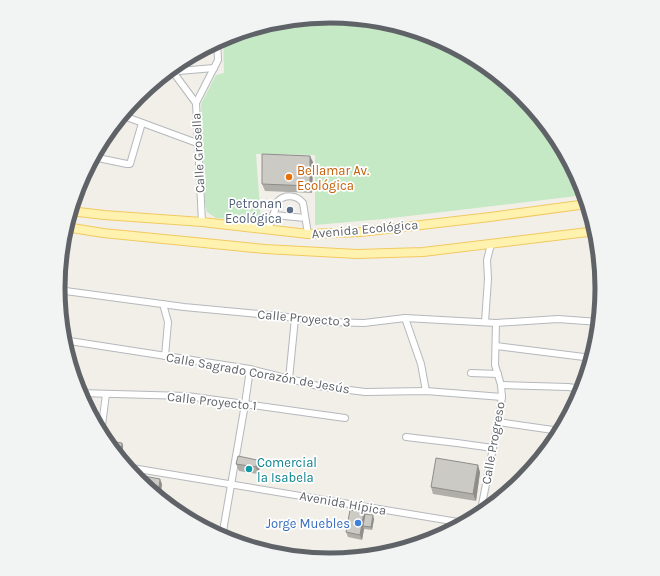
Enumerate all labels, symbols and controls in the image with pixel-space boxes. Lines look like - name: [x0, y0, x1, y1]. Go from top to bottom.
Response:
- street label: Calle Grosella: [188, 113, 208, 193]
- place label: Bellamar Av. Ecológica: [297, 163, 369, 193]
- marker: Bellamar Av. Ecológica: [284, 172, 294, 182]
- place label: Petronan Ecológica: [225, 196, 282, 226]
- marker: Petronan Ecológica: [285, 205, 295, 215]
- street label: Avenida Ecológica: [311, 217, 419, 241]
- street label: Calle Proyecto 3: [257, 306, 351, 330]
- street label: Calle Sagrado Corazón de Jesús: [165, 349, 351, 397]
- street label: Calle Proyecto 1: [166, 389, 258, 413]
- street label: Calle Progreso: [478, 400, 508, 486]
- place label: Comercial la Isabela: [257, 455, 317, 485]
- marker: Comercial la Isabela: [244, 464, 254, 474]
- street label: Avenida Hípica: [298, 488, 388, 518]
- place label: Jorge Muebles: [266, 516, 350, 531]
- marker: Jorge Muebles: [353, 518, 363, 528]

